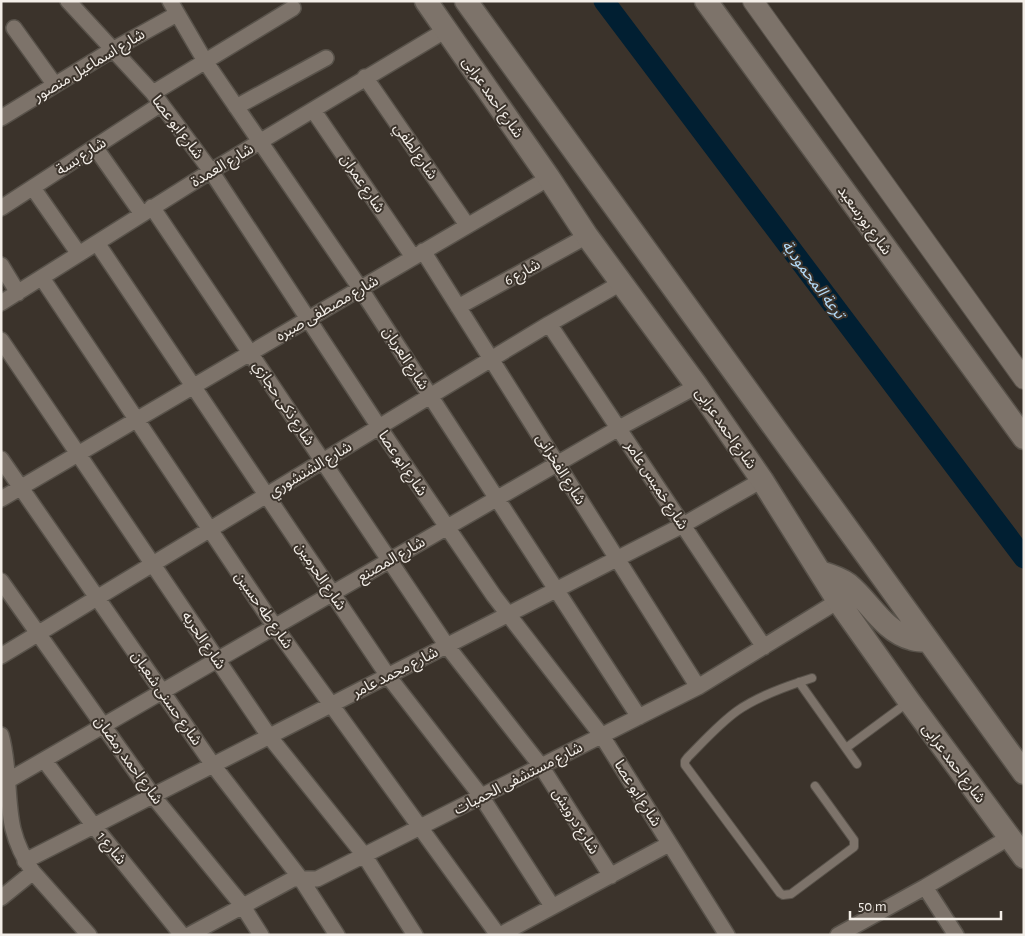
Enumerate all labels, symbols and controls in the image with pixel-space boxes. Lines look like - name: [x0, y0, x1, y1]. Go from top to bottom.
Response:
- street label: شارع اسماعيل منصور: [30, 26, 150, 108]
- street label: شارع احمد عرابى: [456, 54, 526, 143]
- street label: شارع ابو عصا: [146, 93, 206, 164]
- street label: شارع لطفي: [388, 120, 440, 185]
- street label: شارع بسة: [54, 135, 111, 181]
- street label: شارع العمدة: [189, 141, 258, 193]
- street label: شارع عمران: [334, 151, 388, 218]
- street label: شارع بورسعيد: [831, 183, 895, 260]
- water label: ترعة المحمودية: [778, 238, 849, 324]
- street label: شارع 6: [502, 256, 545, 292]
- street label: شارع مصطفى صبره: [273, 273, 383, 347]
- street label: شارع العريان: [376, 324, 431, 395]
- street label: شارع ذكى حجازي: [247, 358, 317, 451]
- street label: شارع احمد عرابى: [689, 385, 759, 474]
- street label: شارع ابو عصا: [372, 428, 430, 501]
- street label: شارع الفخرانى: [530, 431, 588, 510]
- street label: شارع خميس عامر: [619, 438, 691, 535]
- street label: شارع الشنشوري: [266, 439, 357, 503]
- street label: شارع المصنع: [355, 534, 430, 588]
- street label: شارع الحرمين: [289, 540, 349, 615]
- street label: شارع طه حسين: [228, 569, 296, 654]
- street label: شارع الحريه: [176, 609, 228, 674]
- street label: شارع محمد عامر: [349, 644, 443, 704]
- street label: شارع حسنى شعبان: [125, 648, 205, 751]
- street label: شارع احمد رمضان: [88, 713, 166, 810]
- street label: شارع احمد عرابى: [916, 721, 988, 808]
- street label: شارع مستشفى الحميات: [451, 739, 587, 821]
- street label: شارع ابو عصا: [608, 757, 664, 831]
- street label: شارع درويش: [546, 786, 602, 859]
- street label: شارع 1: [91, 829, 129, 870]
- scale bar: [850, 888, 1001, 920]
- text: 50 m: [858, 899, 887, 914]

